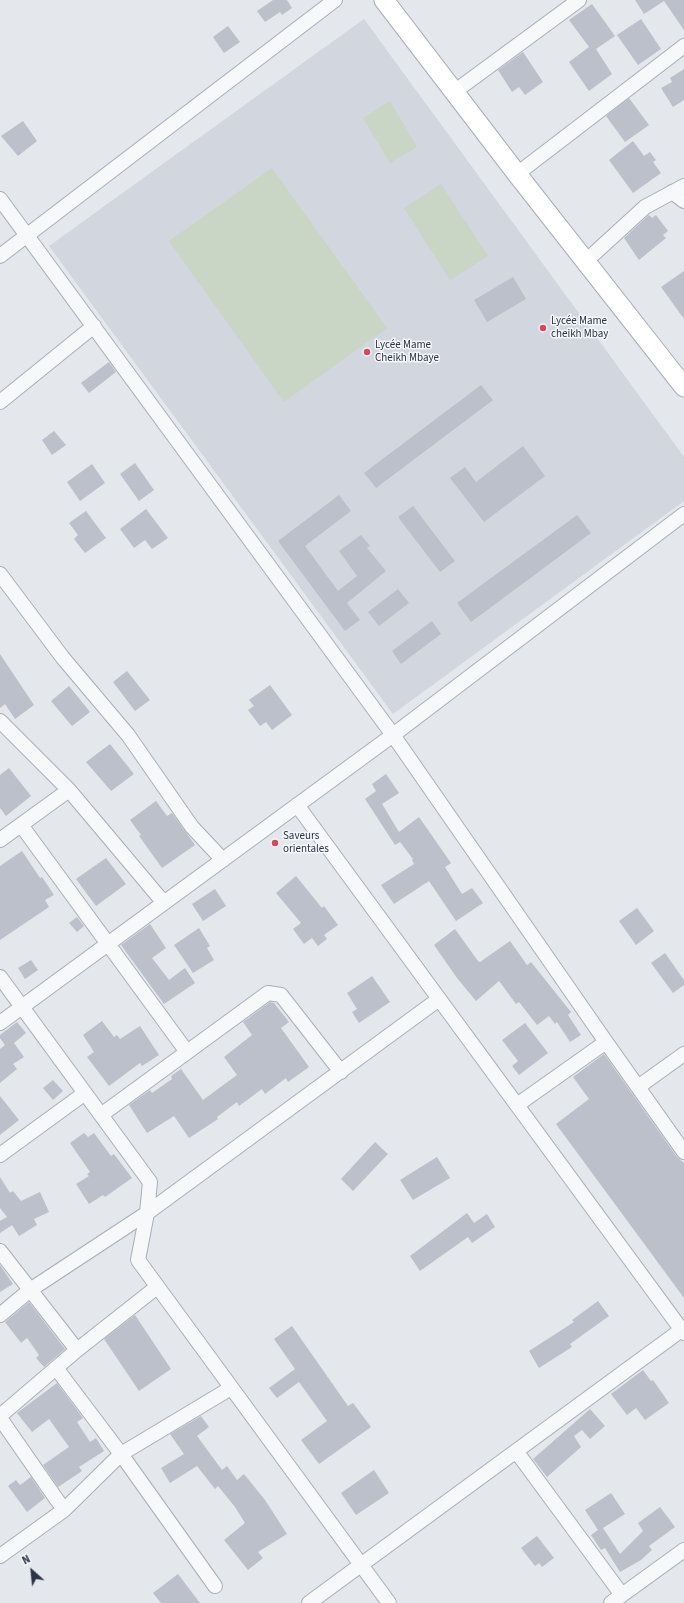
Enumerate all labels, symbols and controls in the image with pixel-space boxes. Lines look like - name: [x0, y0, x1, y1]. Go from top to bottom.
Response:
- place label: Lycée Mame cheikh Mbay: [551, 315, 608, 341]
- marker: Lycée Mame cheikh Mbay: [538, 323, 548, 333]
- place label: Lycée Mame Cheikh Mbaye: [375, 339, 439, 365]
- marker: Lycée Mame Cheikh Mbaye: [362, 347, 372, 357]
- place label: Saveurs orientales: [283, 830, 329, 856]
- marker: Saveurs orientales: [270, 838, 280, 848]
- north arrow: [12, 1551, 52, 1591]
- text: N: [20, 1552, 33, 1568]

